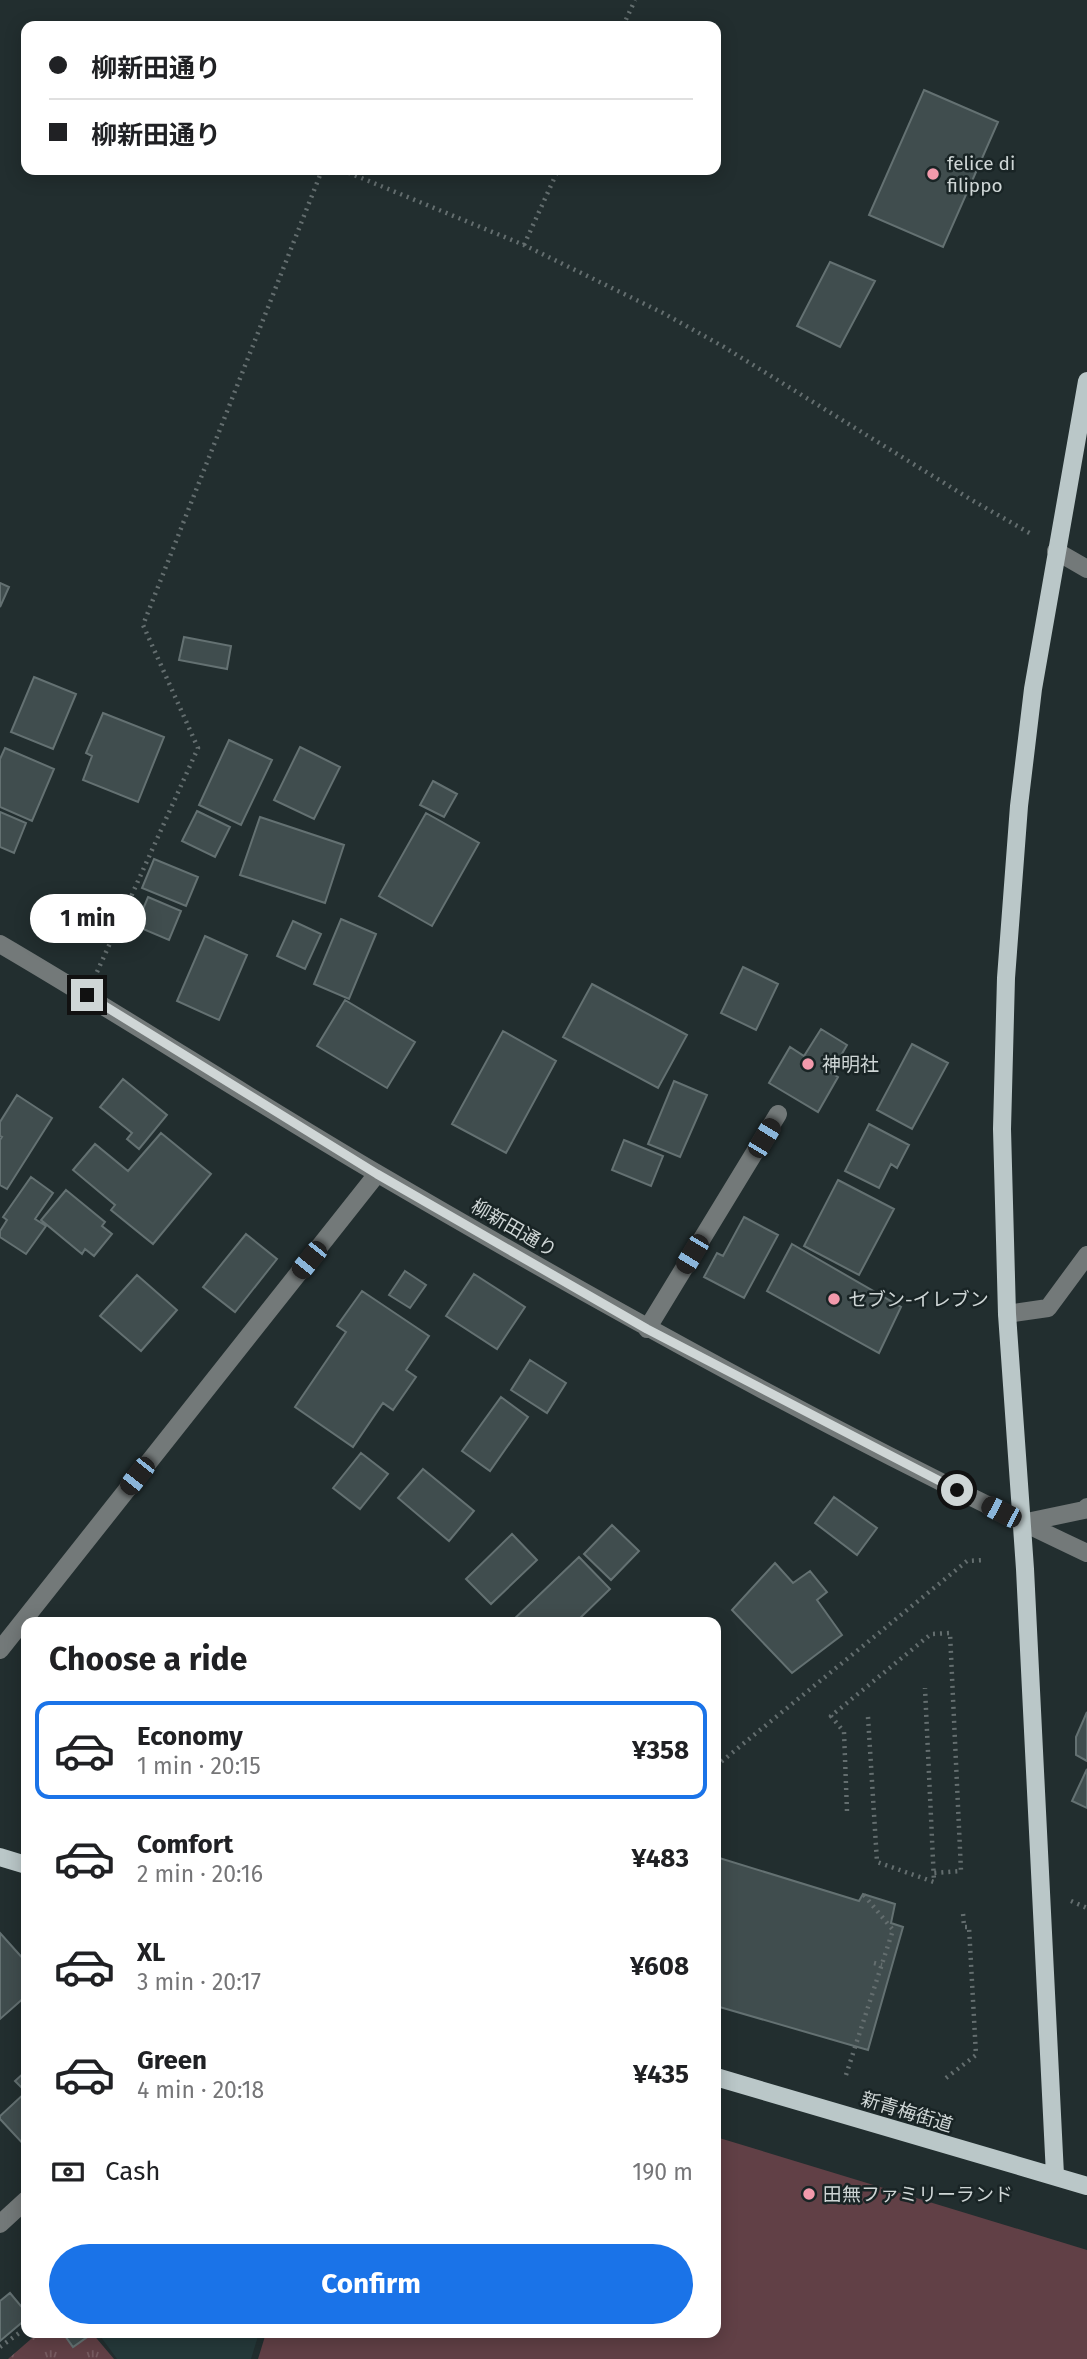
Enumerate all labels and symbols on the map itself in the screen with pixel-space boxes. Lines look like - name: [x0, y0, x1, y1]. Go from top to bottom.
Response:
- place label: felice di filippo: [947, 152, 1015, 197]
- marker: felice di filippo: [925, 166, 941, 182]
- callout: 1 min: [29, 894, 145, 942]
- route end: [71, 979, 103, 1011]
- place label: 神明社: [822, 1053, 879, 1076]
- marker: 神明社: [800, 1056, 816, 1072]
- car: [745, 1115, 784, 1161]
- street label: 柳新田通り: [467, 1194, 561, 1262]
- car: [673, 1231, 712, 1277]
- car: [288, 1237, 331, 1283]
- place label: セブン-イレブン: [848, 1288, 989, 1311]
- marker: セブン-イレブン: [826, 1291, 842, 1307]
- car: [116, 1453, 159, 1499]
- route start: [941, 1474, 973, 1506]
- car: [978, 1493, 1025, 1531]
- street label: 新青梅街道: [858, 2087, 956, 2137]
- place label: 田無ファミリーランド: [823, 2183, 1013, 2206]
- marker: 田無ファミリーランド: [801, 2186, 817, 2202]

